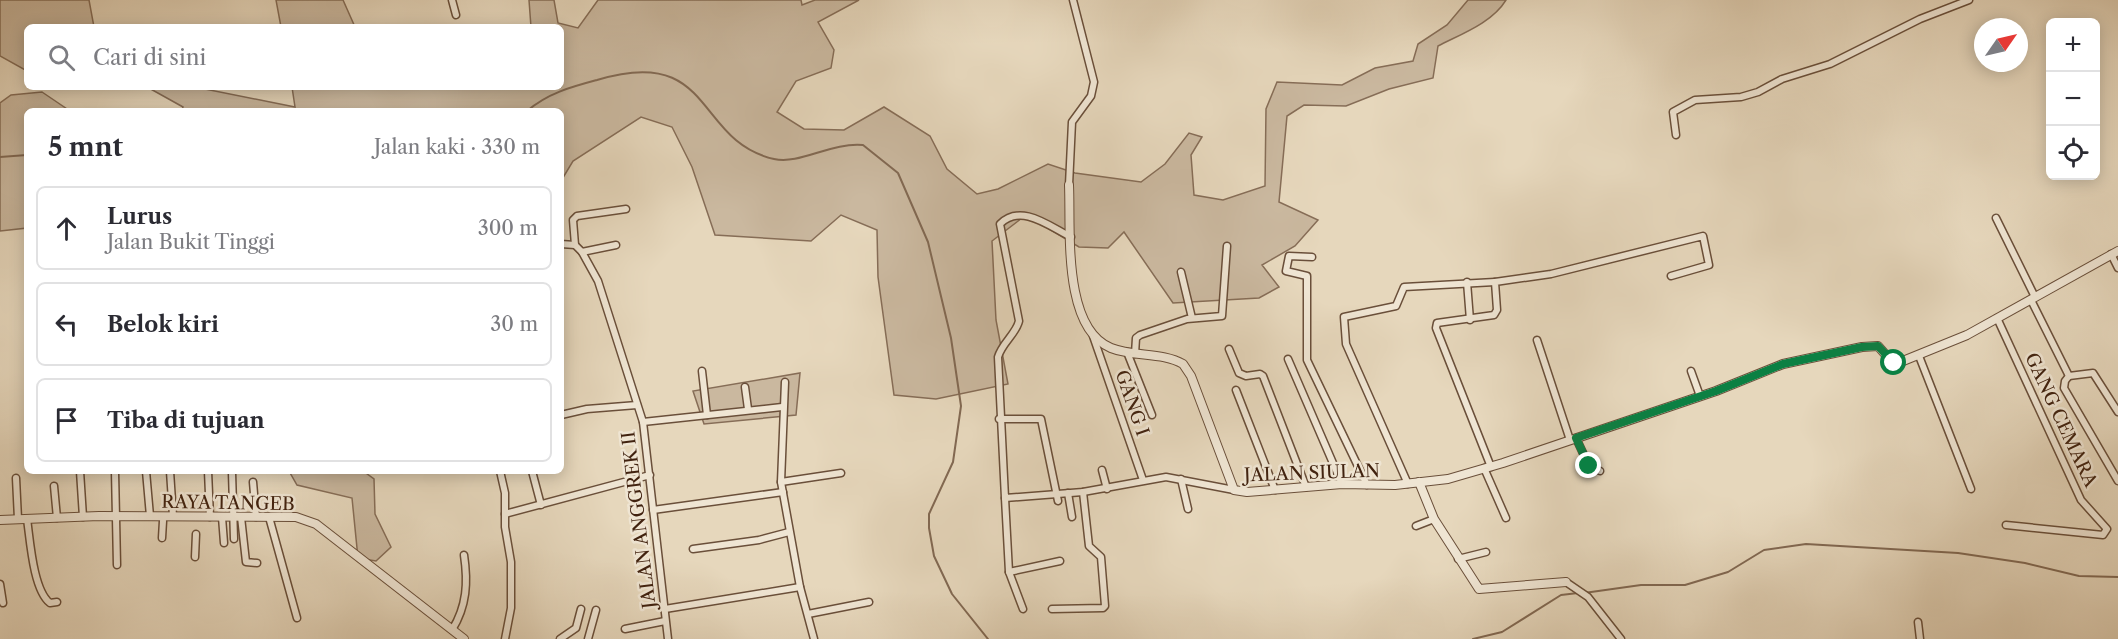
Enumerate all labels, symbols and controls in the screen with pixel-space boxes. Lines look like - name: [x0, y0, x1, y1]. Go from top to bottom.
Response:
- north arrow: [1974, 18, 2028, 72]
- map controls: [2046, 18, 2100, 180]
- button: +: [2046, 18, 2100, 72]
- search box: [24, 24, 564, 90]
- icon: search: [45, 41, 78, 74]
- text: Cari di sini: [93, 44, 206, 71]
- button: −: [2046, 72, 2100, 126]
- button: locate: [2046, 126, 2100, 180]
- text: 5 mnt: [48, 131, 123, 163]
- text: Jalan kaki · 330 m: [374, 135, 540, 159]
- text: Lurus: [107, 203, 172, 230]
- icon: ahead: [50, 212, 83, 245]
- text: 300 m: [478, 216, 538, 240]
- text: Jalan Bukit Tinggi: [107, 230, 275, 254]
- icon: left: [50, 308, 83, 341]
- text: Belok kiri: [107, 311, 219, 338]
- text: 30 m: [490, 312, 538, 336]
- route start: [1880, 349, 1906, 375]
- street label: GANG CEMARA: [2020, 349, 2102, 491]
- street label: GANG I: [1110, 367, 1154, 439]
- icon: arrive: [50, 404, 83, 437]
- text: Tiba di tujuan: [107, 407, 265, 434]
- street label: JALAN ANGGREK II: [617, 430, 661, 613]
- route end: [1575, 452, 1601, 478]
- street label: JALAN SIULAN: [1241, 460, 1380, 486]
- street label: RAYA TANGEB: [161, 491, 295, 515]

